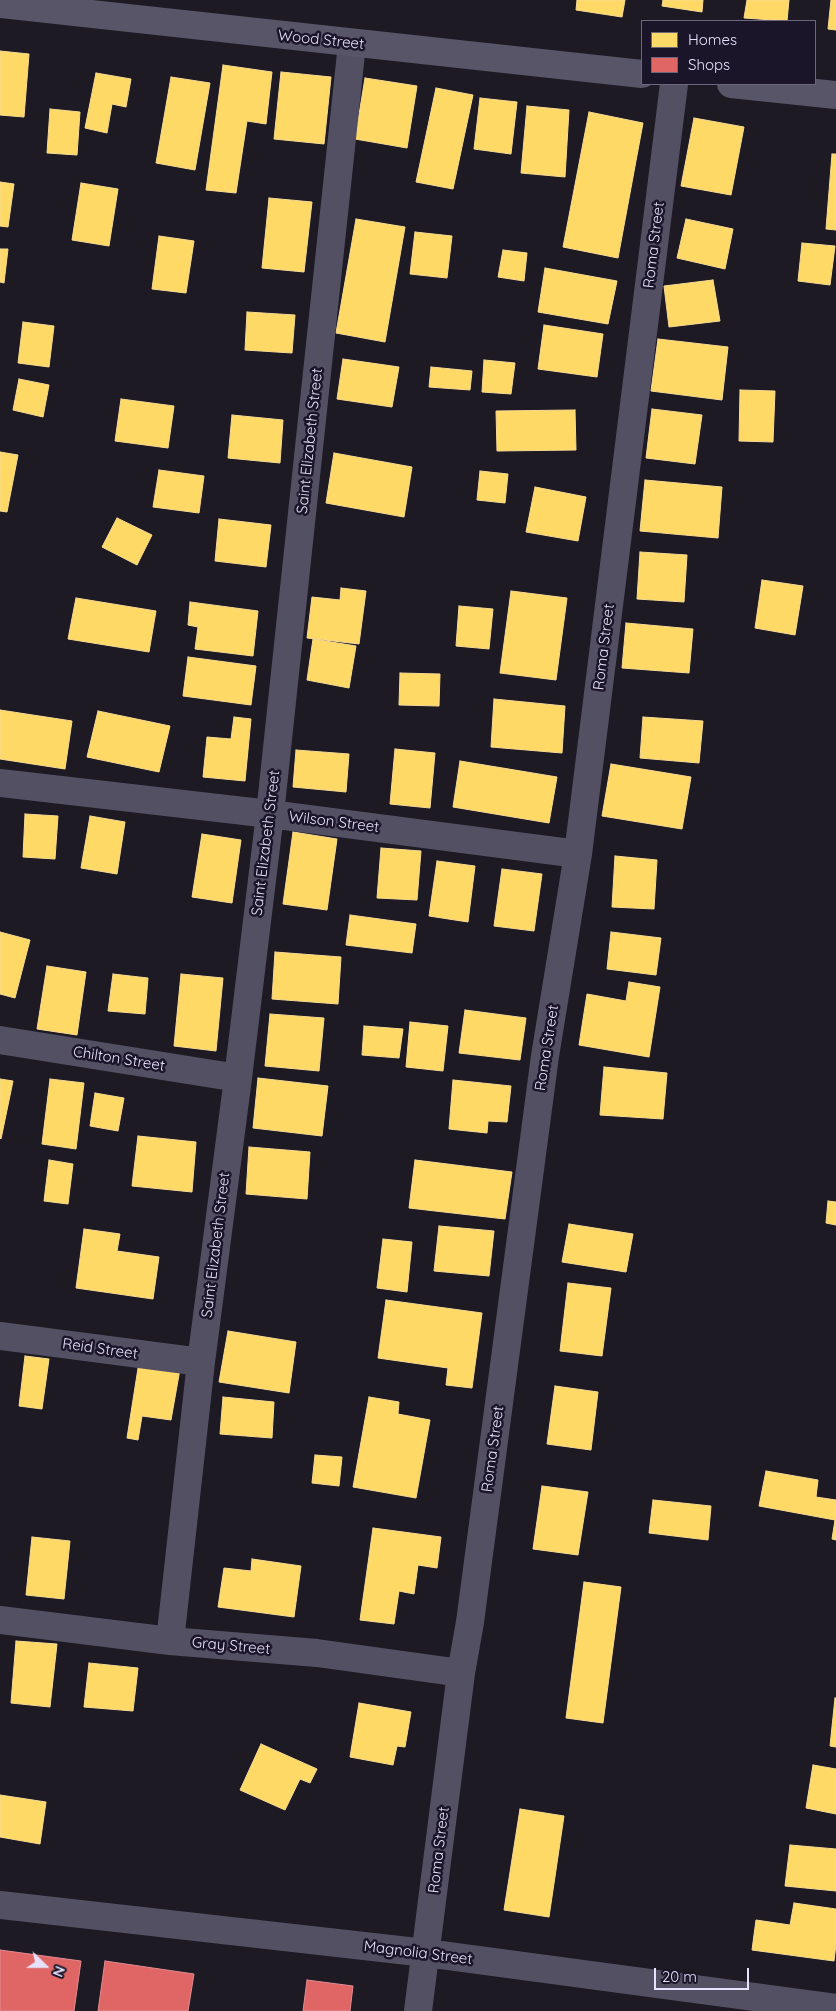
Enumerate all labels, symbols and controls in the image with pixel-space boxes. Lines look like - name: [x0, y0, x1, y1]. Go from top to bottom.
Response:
- legend: [641, 20, 816, 85]
- street label: Wood Street: [277, 27, 365, 53]
- text: Homes: [688, 30, 737, 49]
- text: Shops: [688, 55, 730, 74]
- street label: Roma Street: [640, 201, 668, 289]
- street label: Saint Elizabeth Street: [293, 367, 327, 515]
- street label: Roma Street: [590, 603, 618, 691]
- street label: Saint Elizabeth Street: [248, 769, 284, 917]
- street label: Wilson Street: [288, 808, 380, 836]
- street label: Roma Street: [531, 1004, 563, 1092]
- street label: Chilton Street: [72, 1043, 166, 1075]
- street label: Saint Elizabeth Street: [198, 1171, 234, 1319]
- street label: Reid Street: [61, 1335, 139, 1363]
- street label: Roma Street: [478, 1405, 508, 1493]
- street label: Gray Street: [191, 1634, 271, 1658]
- street label: Roma Street: [425, 1806, 453, 1894]
- street label: Magnolia Street: [363, 1937, 473, 1969]
- north arrow: [20, 1941, 70, 1991]
- scale bar: [656, 1958, 751, 1990]
- text: N: [49, 1963, 69, 1980]
- text: 20 m: [662, 1967, 697, 1986]

